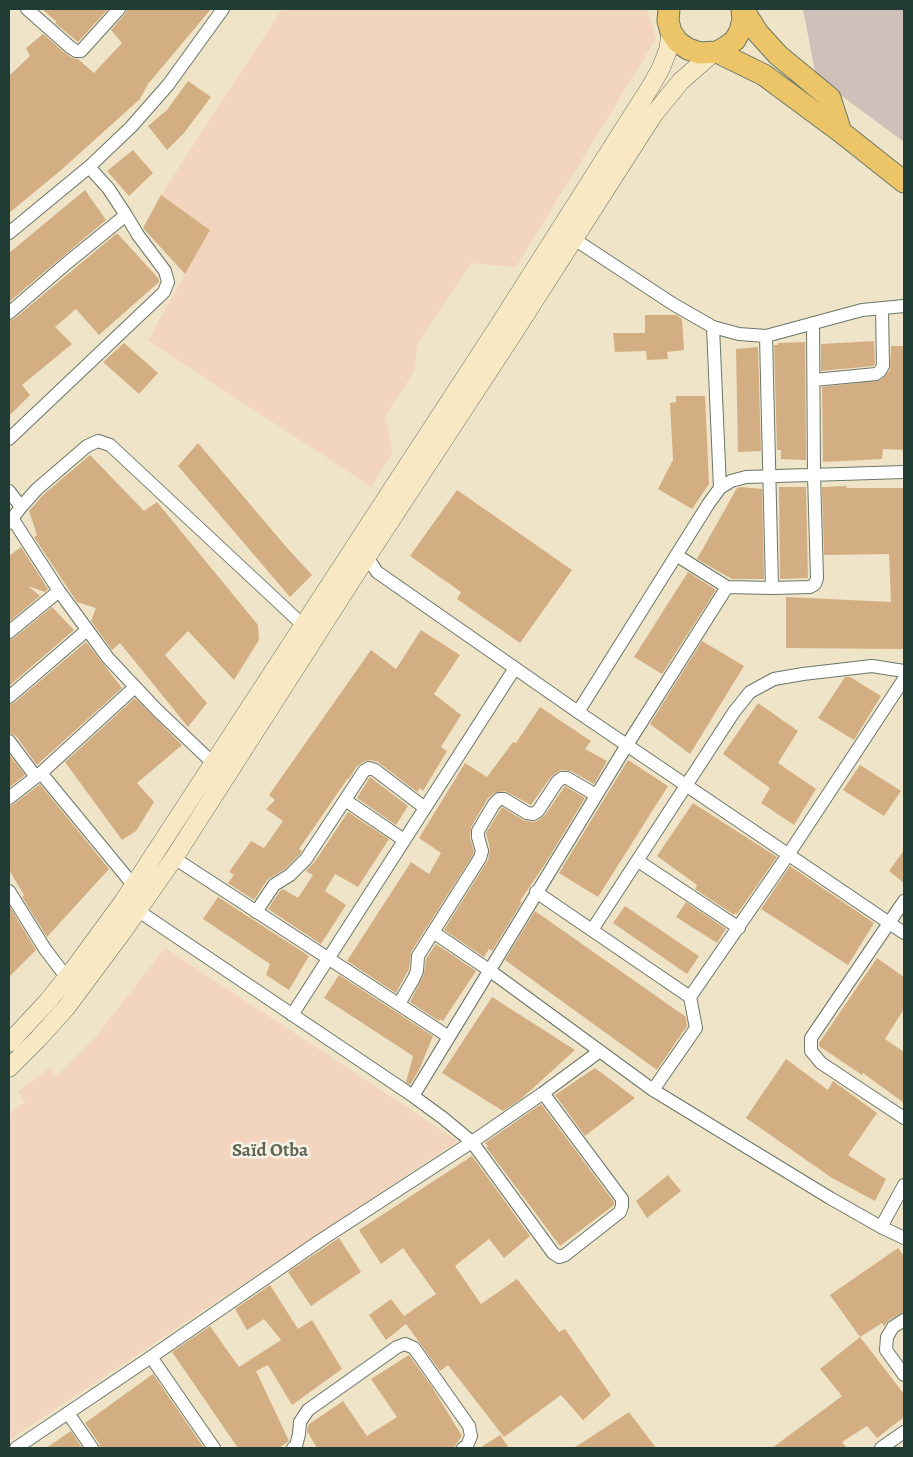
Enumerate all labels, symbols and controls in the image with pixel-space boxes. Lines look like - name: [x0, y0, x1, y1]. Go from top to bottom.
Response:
- district label: Saïd Otba: [232, 1140, 308, 1162]

